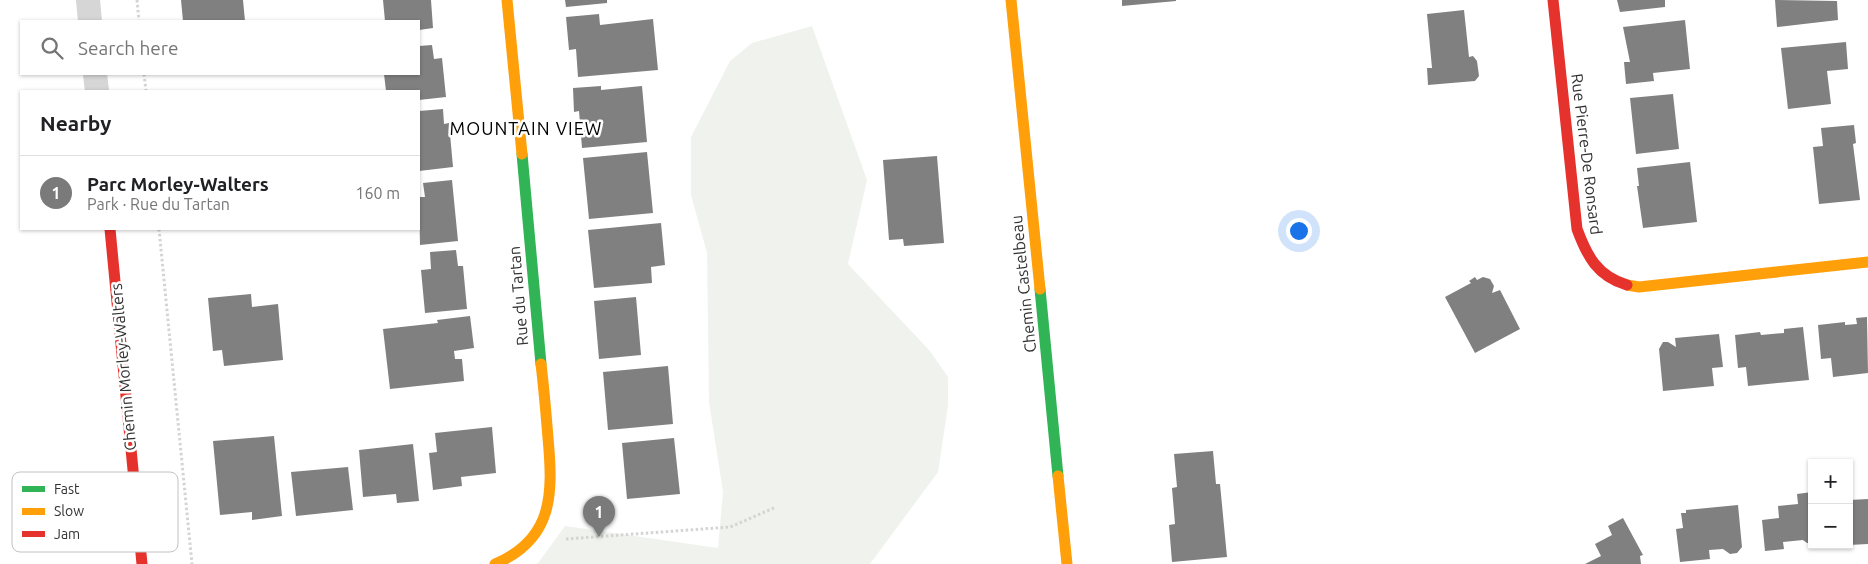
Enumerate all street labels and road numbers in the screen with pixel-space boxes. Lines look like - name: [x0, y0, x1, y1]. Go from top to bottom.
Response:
- street label: Rue Pierre-De Ronsard: [1568, 72, 1606, 236]
- street label: Chemin Castelbeau: [1007, 214, 1039, 354]
- street label: Rue du Tartan: [505, 245, 531, 347]
- street label: Chemin Morley-Walters: [107, 283, 139, 451]

